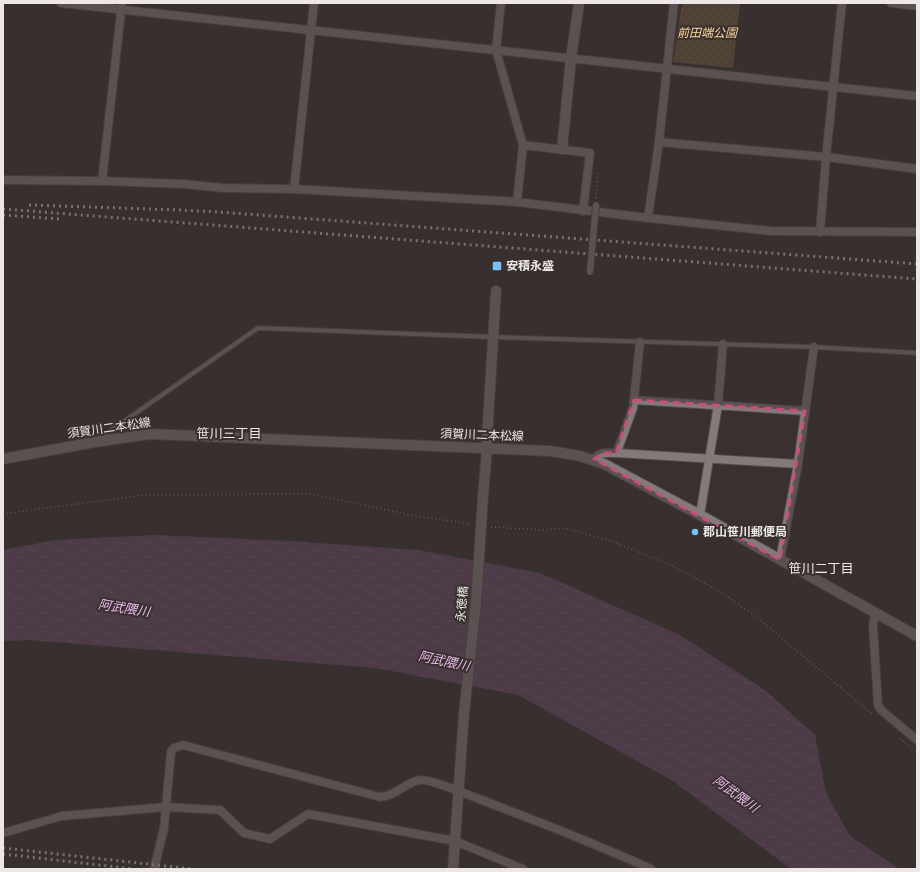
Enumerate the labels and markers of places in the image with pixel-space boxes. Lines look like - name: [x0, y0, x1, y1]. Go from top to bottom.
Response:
- place label: 安積永盛: [506, 259, 554, 273]
- marker: 安積永盛: [491, 260, 503, 272]
- place label: 郡山笹川郵便局: [703, 525, 787, 539]
- marker: 郡山笹川郵便局: [690, 527, 700, 537]

